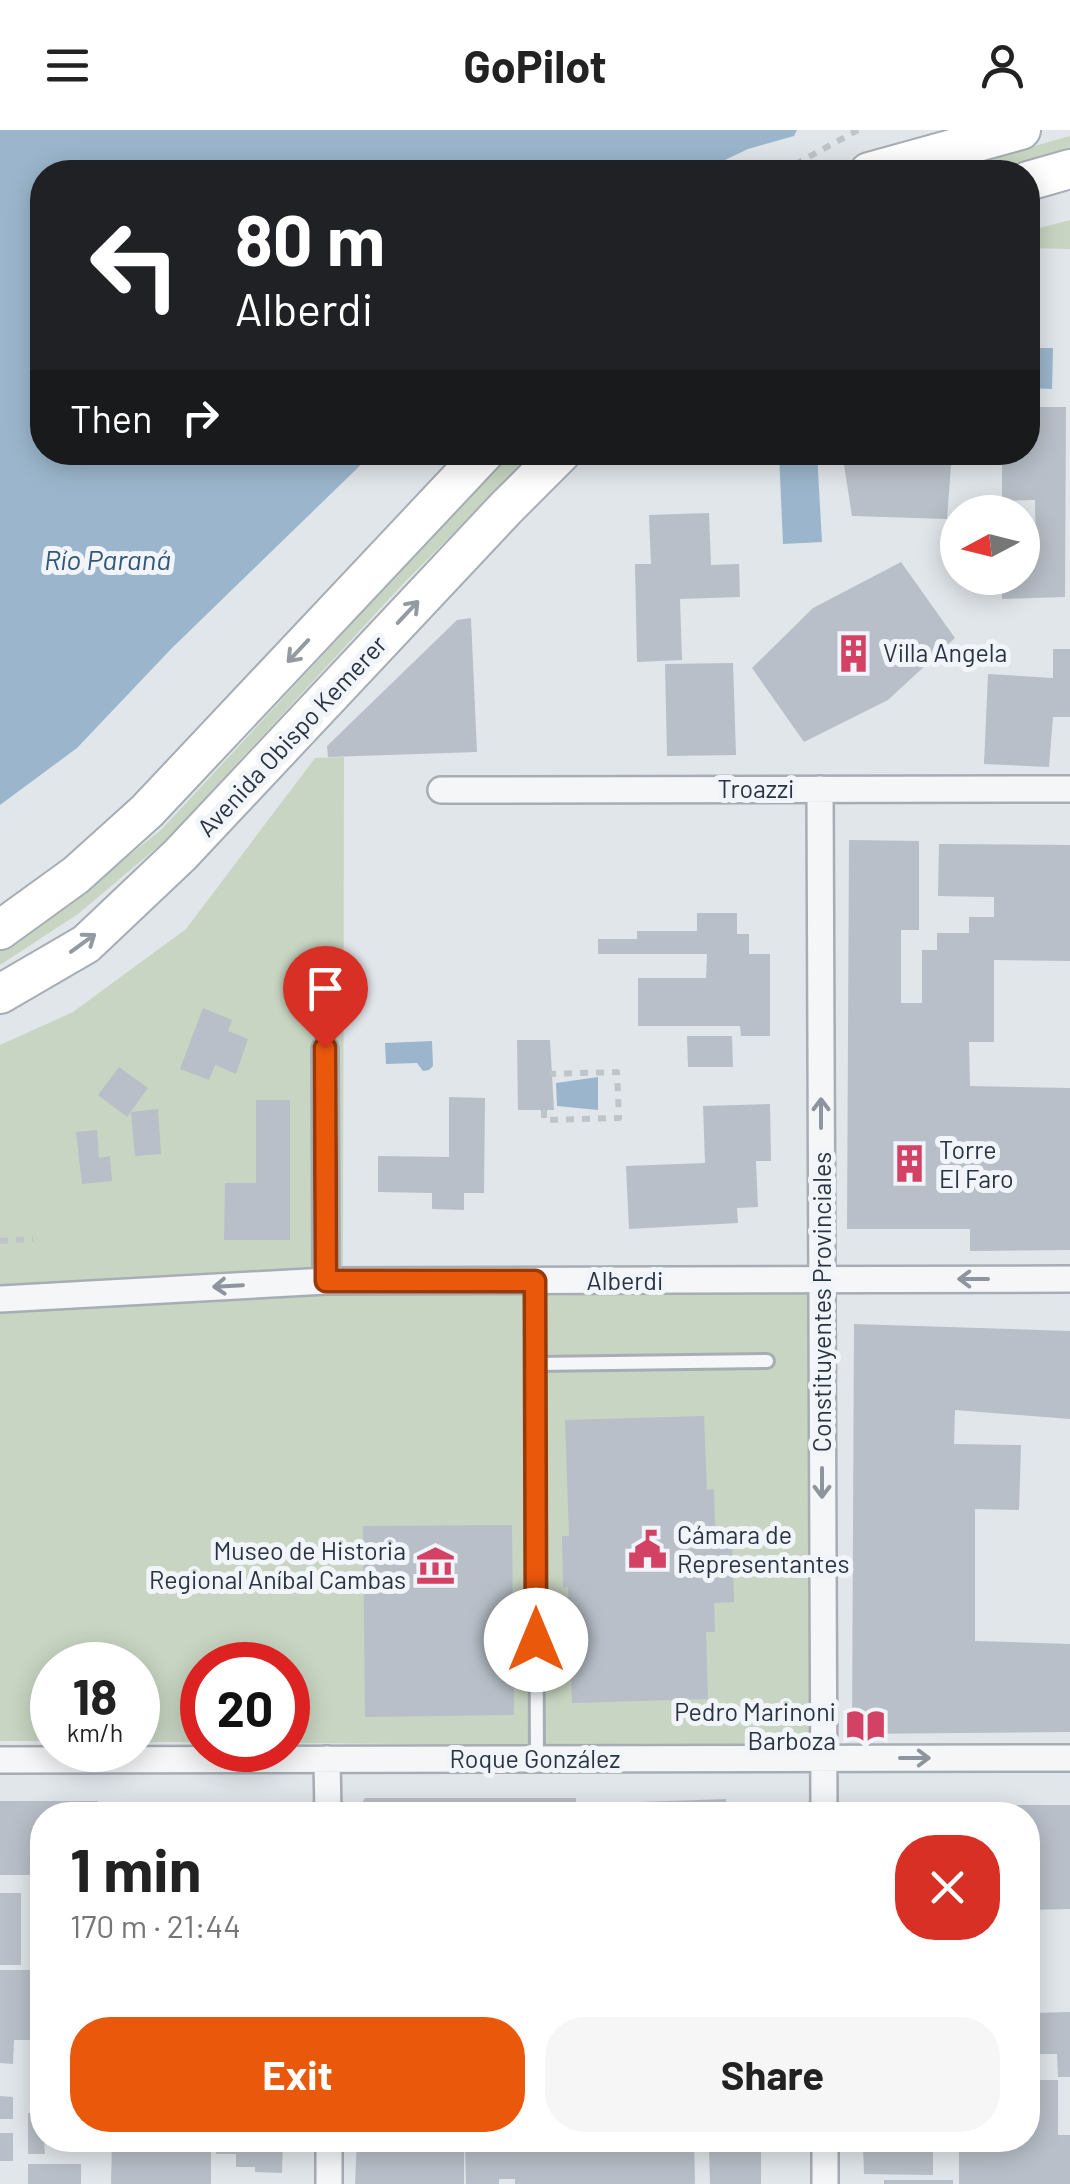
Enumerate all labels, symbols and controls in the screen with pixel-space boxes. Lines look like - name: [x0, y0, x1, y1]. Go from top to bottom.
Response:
- icon: menu: [40, 38, 95, 93]
- text: GoPilot: [463, 38, 607, 92]
- icon: person: [975, 38, 1030, 93]
- text: 80 m: [235, 196, 385, 280]
- icon: left: [70, 200, 200, 330]
- text: Alberdi: [235, 281, 373, 335]
- icon: right: [173, 390, 228, 445]
- text: Then: [70, 395, 153, 441]
- north arrow: [940, 495, 1040, 595]
- map controls: [940, 495, 1040, 595]
- water label: Río Paraná: [44, 542, 170, 576]
- one-way arrow: [396, 600, 420, 624]
- street label: Avenida Obispo Kemerer: [190, 629, 392, 842]
- building icon: Villa Angela: [832, 632, 874, 674]
- place label: Villa Angela: [883, 637, 1007, 667]
- one-way arrow: [287, 638, 310, 663]
- street label: Troazzi: [718, 773, 794, 803]
- one-way arrow: [69, 933, 96, 954]
- pin: [283, 946, 368, 1049]
- icon: arrive: [298, 961, 353, 1016]
- one-way arrow: [812, 1097, 830, 1130]
- place label: Torre El Faro: [939, 1134, 1014, 1193]
- building icon: Torre El Faro: [888, 1143, 930, 1185]
- street label: Constituyentes Provinciales: [806, 1152, 836, 1452]
- street label: Alberdi: [587, 1265, 663, 1295]
- one-way arrow: [957, 1270, 990, 1288]
- one-way arrow: [213, 1277, 245, 1296]
- one-way arrow: [812, 1466, 832, 1498]
- place label: Cámara de Representantes: [677, 1519, 849, 1578]
- public building icon: Cámara de Representantes: [626, 1528, 668, 1570]
- place label: Museo de Historia Regional Aníbal Cambas: [149, 1535, 406, 1594]
- museum icon: Museo de Historia Regional Aníbal Cambas: [415, 1544, 457, 1586]
- position arrow: [484, 1588, 588, 1692]
- speed limit sign: 20: [180, 1642, 310, 1772]
- text: 18: [73, 1665, 117, 1725]
- place label: Pedro Marinoni Barboza: [674, 1696, 836, 1755]
- library icon: Pedro Marinoni Barboza: [845, 1705, 887, 1747]
- text: km/h: [67, 1717, 123, 1747]
- street label: Roque González: [450, 1743, 620, 1773]
- one-way arrow: [898, 1748, 930, 1768]
- text: 1 min: [70, 1832, 201, 1904]
- button: close: [895, 1835, 1000, 1940]
- text: 170 m · 21:44: [70, 1906, 241, 1944]
- button: Exit: [70, 2017, 525, 2132]
- button: Share: [545, 2017, 1000, 2132]

